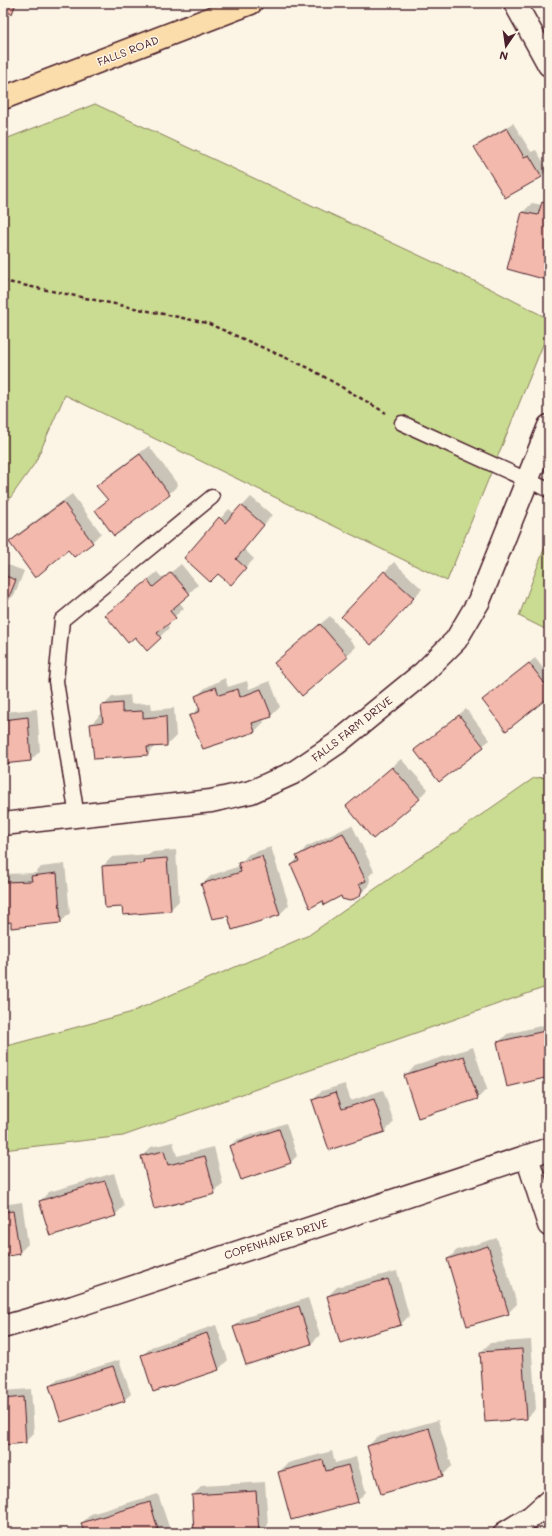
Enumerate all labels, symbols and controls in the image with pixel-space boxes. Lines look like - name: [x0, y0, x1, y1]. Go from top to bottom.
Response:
- north arrow: [486, 26, 526, 66]
- street label: FALLS ROAD: [95, 32, 161, 69]
- text: N: [498, 48, 509, 64]
- street label: FALLS FARM DRIVE: [308, 692, 395, 765]
- street label: COPENHAVER DRIVE: [222, 1215, 330, 1262]

